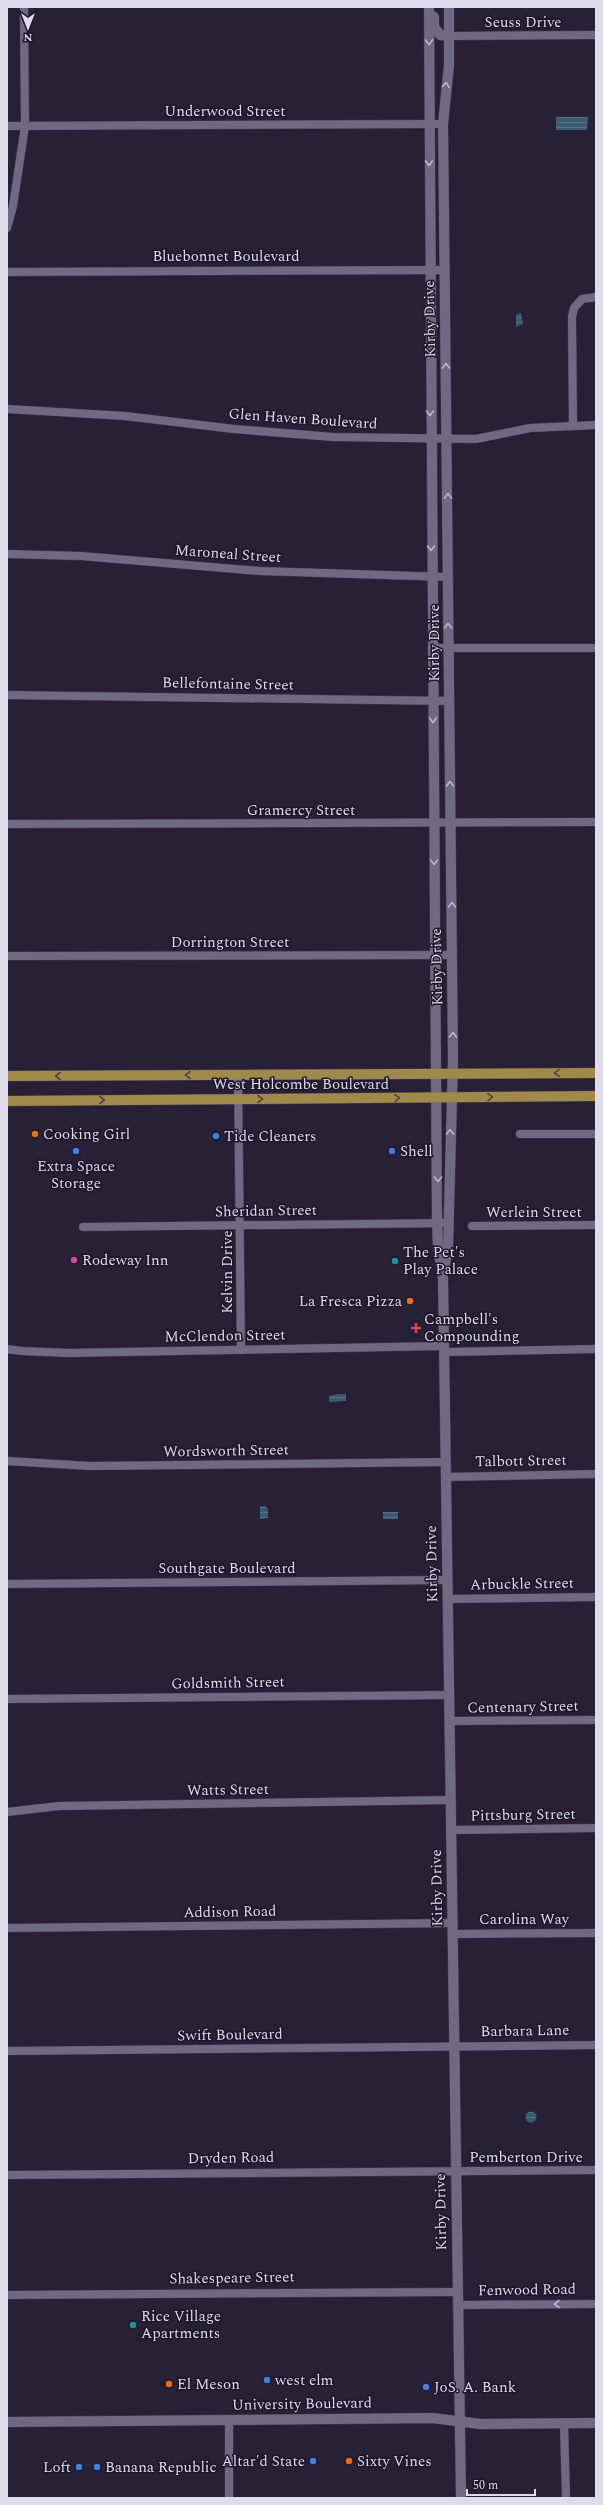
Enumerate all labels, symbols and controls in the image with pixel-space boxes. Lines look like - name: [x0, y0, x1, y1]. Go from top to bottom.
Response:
- north arrow: [8, 8, 48, 48]
- street label: Seuss Drive: [484, 11, 562, 34]
- text: N: [23, 29, 32, 46]
- one-way arrow: [425, 39, 433, 45]
- one-way arrow: [441, 82, 450, 88]
- street label: Underwood Street: [164, 100, 286, 123]
- one-way arrow: [425, 160, 433, 166]
- street label: Bluebonnet Boulevard: [152, 245, 300, 268]
- street label: Kirby Drive: [418, 280, 442, 358]
- one-way arrow: [442, 363, 450, 369]
- street label: Glen Haven Boulevard: [228, 402, 378, 436]
- one-way arrow: [426, 410, 434, 416]
- one-way arrow: [443, 493, 452, 499]
- street label: Maroneal Street: [174, 539, 282, 569]
- one-way arrow: [427, 545, 435, 551]
- street label: Kirby Drive: [423, 604, 446, 682]
- one-way arrow: [444, 623, 452, 629]
- street label: Bellefontaine Street: [162, 671, 294, 697]
- one-way arrow: [429, 717, 437, 723]
- one-way arrow: [446, 781, 454, 787]
- street label: Gramercy Street: [247, 799, 355, 822]
- one-way arrow: [430, 859, 439, 865]
- one-way arrow: [447, 902, 456, 908]
- street label: Kirby Drive: [425, 928, 449, 1006]
- street label: Dorrington Street: [171, 931, 289, 954]
- one-way arrow: [449, 1032, 457, 1038]
- one-way arrow: [554, 1069, 560, 1077]
- one-way arrow: [185, 1071, 191, 1079]
- one-way arrow: [55, 1072, 61, 1080]
- street label: West Holcombe Boulevard: [213, 1073, 389, 1096]
- one-way arrow: [487, 1093, 493, 1101]
- one-way arrow: [394, 1094, 400, 1102]
- one-way arrow: [257, 1095, 263, 1103]
- one-way arrow: [99, 1096, 105, 1104]
- place label: Cooking Girl: [43, 1123, 130, 1146]
- place label: Tide Cleaners: [224, 1125, 317, 1148]
- marker: Cooking Girl: [30, 1129, 40, 1139]
- one-way arrow: [446, 1129, 455, 1135]
- marker: Tide Cleaners: [211, 1131, 221, 1141]
- place label: Shell: [400, 1140, 433, 1163]
- marker: Extra Space Storage: [71, 1146, 81, 1156]
- marker: Shell: [387, 1146, 397, 1156]
- place label: Extra Space Storage: [37, 1155, 115, 1195]
- one-way arrow: [434, 1176, 442, 1182]
- street label: Sheridan Street: [215, 1199, 317, 1223]
- street label: Werlein Street: [486, 1201, 582, 1224]
- street label: Kelvin Drive: [216, 1230, 239, 1314]
- place label: The Pet's Play Palace: [403, 1241, 478, 1281]
- place label: Rodeway Inn: [82, 1249, 169, 1272]
- marker: Rodeway Inn: [69, 1255, 79, 1265]
- marker: The Pet's Play Palace: [390, 1256, 400, 1266]
- place label: La Fresca Pizza: [299, 1290, 403, 1313]
- marker: La Fresca Pizza: [405, 1296, 415, 1306]
- place label: Campbell's Compounding: [424, 1308, 520, 1348]
- street label: McClendon Street: [164, 1323, 286, 1349]
- marker: Campbell's Compounding: [411, 1323, 421, 1333]
- street label: Wordsworth Street: [163, 1438, 289, 1464]
- street label: Talbott Street: [475, 1449, 567, 1473]
- street label: Kirby Drive: [420, 1525, 444, 1603]
- street label: Southgate Boulevard: [158, 1557, 296, 1580]
- street label: Arbuckle Street: [470, 1572, 574, 1596]
- street label: Goldsmith Street: [171, 1671, 285, 1695]
- street label: Centenary Street: [467, 1695, 579, 1719]
- street label: Watts Street: [187, 1778, 269, 1802]
- street label: Pittsburg Street: [470, 1803, 576, 1827]
- street label: Kirby Drive: [425, 1849, 449, 1927]
- street label: Addison Road: [183, 1900, 277, 1924]
- street label: Carolina Way: [479, 1908, 570, 1931]
- street label: Barbara Lane: [480, 2019, 570, 2043]
- street label: Swift Boulevard: [177, 2023, 283, 2047]
- street label: Dryden Road: [187, 2146, 275, 2170]
- street label: Pemberton Drive: [469, 2146, 583, 2169]
- street label: Kirby Drive: [429, 2173, 453, 2251]
- street label: Shakespeare Street: [169, 2265, 295, 2291]
- street label: Fenwood Road: [478, 2278, 576, 2302]
- one-way arrow: [554, 2300, 560, 2308]
- place label: Rice Village Apartments: [141, 2305, 221, 2345]
- marker: Rice Village Apartments: [128, 2320, 138, 2330]
- place label: west elm: [274, 2369, 334, 2392]
- place label: El Meson: [177, 2373, 240, 2396]
- marker: west elm: [262, 2375, 272, 2385]
- place label: JoS. A. Bank: [434, 2376, 516, 2399]
- marker: El Meson: [164, 2379, 174, 2389]
- marker: JoS. A. Bank: [421, 2382, 431, 2392]
- street label: University Boulevard: [232, 2391, 372, 2417]
- place label: Altar'd State: [222, 2450, 305, 2473]
- place label: Sixty Vines: [357, 2450, 432, 2473]
- place label: Loft: [43, 2456, 71, 2479]
- place label: Banana Republic: [105, 2456, 217, 2479]
- marker: Altar'd State: [308, 2456, 318, 2466]
- marker: Sixty Vines: [344, 2456, 354, 2466]
- marker: Loft: [74, 2462, 84, 2472]
- marker: Banana Republic: [92, 2462, 102, 2472]
- scale bar: [467, 2471, 535, 2497]
- text: 50 m: [473, 2476, 498, 2495]

